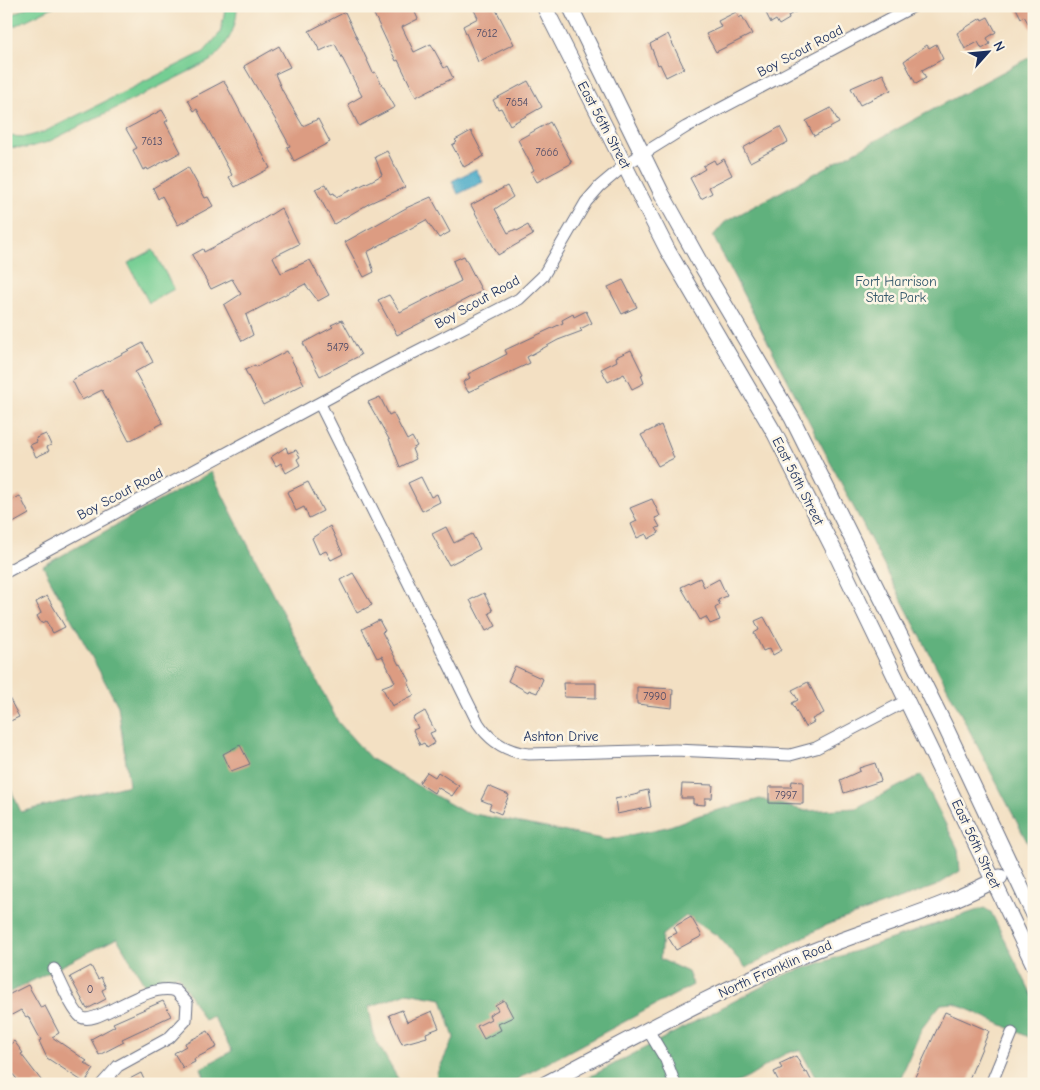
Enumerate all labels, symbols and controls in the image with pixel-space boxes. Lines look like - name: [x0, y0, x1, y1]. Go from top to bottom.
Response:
- street label: Boy Scout Road: [754, 21, 846, 81]
- house number: 7612: [476, 27, 498, 40]
- north arrow: [962, 28, 1012, 78]
- text: N: [989, 38, 1009, 54]
- street label: East 56th Street: [574, 78, 635, 173]
- house number: 7654: [506, 96, 528, 109]
- house number: 7613: [141, 135, 163, 148]
- house number: 7666: [535, 146, 559, 159]
- street label: Boy Scout Road: [431, 272, 523, 332]
- park label: Fort Harrison State Park: [855, 273, 937, 306]
- house number: 5479: [327, 341, 349, 354]
- street label: East 56th Street: [769, 434, 828, 529]
- street label: Boy Scout Road: [74, 464, 166, 524]
- house number: 7990: [643, 690, 667, 703]
- street label: Ashton Drive: [523, 728, 599, 745]
- house number: 7997: [775, 789, 797, 802]
- street label: East 56th Street: [948, 797, 1005, 892]
- street label: North Franklin Road: [716, 936, 834, 1002]
- house number: 0: [87, 983, 93, 996]

